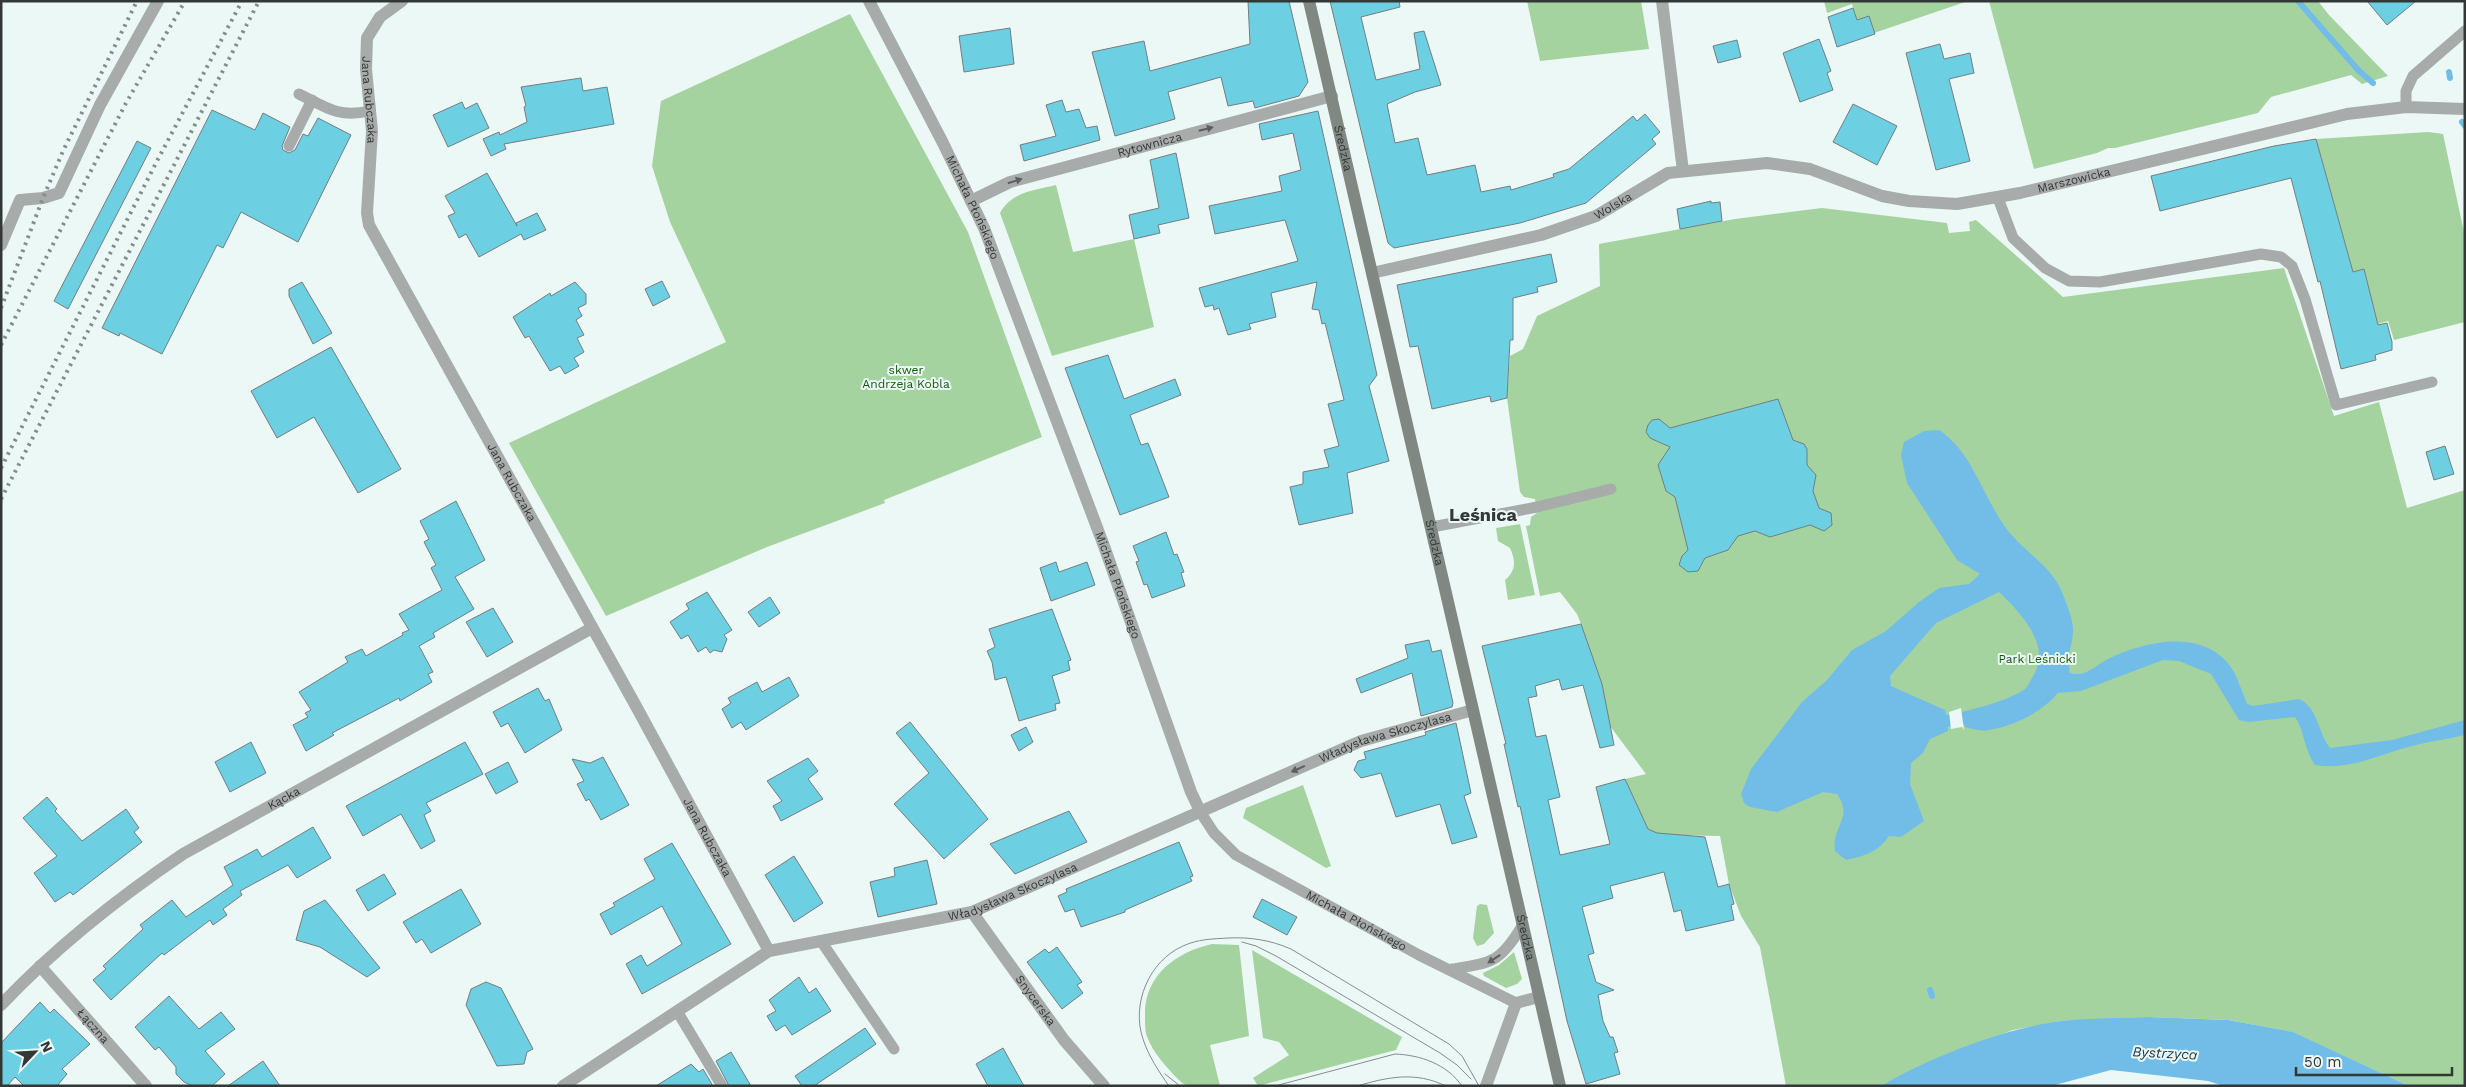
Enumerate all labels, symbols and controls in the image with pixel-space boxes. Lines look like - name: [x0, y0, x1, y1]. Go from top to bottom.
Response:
- street label: Jana Rubczaka: [359, 56, 379, 144]
- one-way arrow: [1198, 124, 1213, 132]
- street label: Średzka: [1331, 124, 1355, 173]
- street label: Rytownicza: [1116, 129, 1184, 160]
- street label: Michała Płońskiego: [943, 153, 1002, 261]
- street label: Marszowicka: [2036, 164, 2112, 196]
- one-way arrow: [1008, 176, 1023, 184]
- street label: Wolska: [1591, 189, 1635, 223]
- park label: skwer Andrzeja Kobla: [862, 363, 950, 391]
- street label: Jana Rubczaka: [484, 441, 539, 524]
- district label: Leśnica: [1449, 504, 1517, 525]
- street label: Średzka: [1422, 518, 1446, 567]
- street label: Michała Płońskiego: [1092, 530, 1143, 641]
- park label: Park Leśnicki: [1998, 652, 2076, 666]
- street label: Władysława Skoczylasa: [1317, 709, 1453, 766]
- one-way arrow: [1291, 766, 1305, 774]
- street label: Kącka: [265, 784, 302, 813]
- street label: Jana Rubczaka: [680, 795, 734, 879]
- street label: Władysława Skoczylasa: [947, 860, 1080, 923]
- street label: Michała Płońskiego: [1303, 888, 1409, 954]
- street label: Średzka: [1514, 913, 1538, 962]
- one-way arrow: [1487, 955, 1500, 964]
- street label: Snycerska: [1013, 972, 1059, 1029]
- street label: Łączna: [74, 1006, 112, 1046]
- north arrow: [10, 1027, 60, 1077]
- text: N: [37, 1038, 56, 1055]
- water label: Bystrzyca: [2132, 1043, 2198, 1063]
- scale bar: [2296, 1044, 2452, 1076]
- text: 50 m: [2304, 1053, 2341, 1071]

